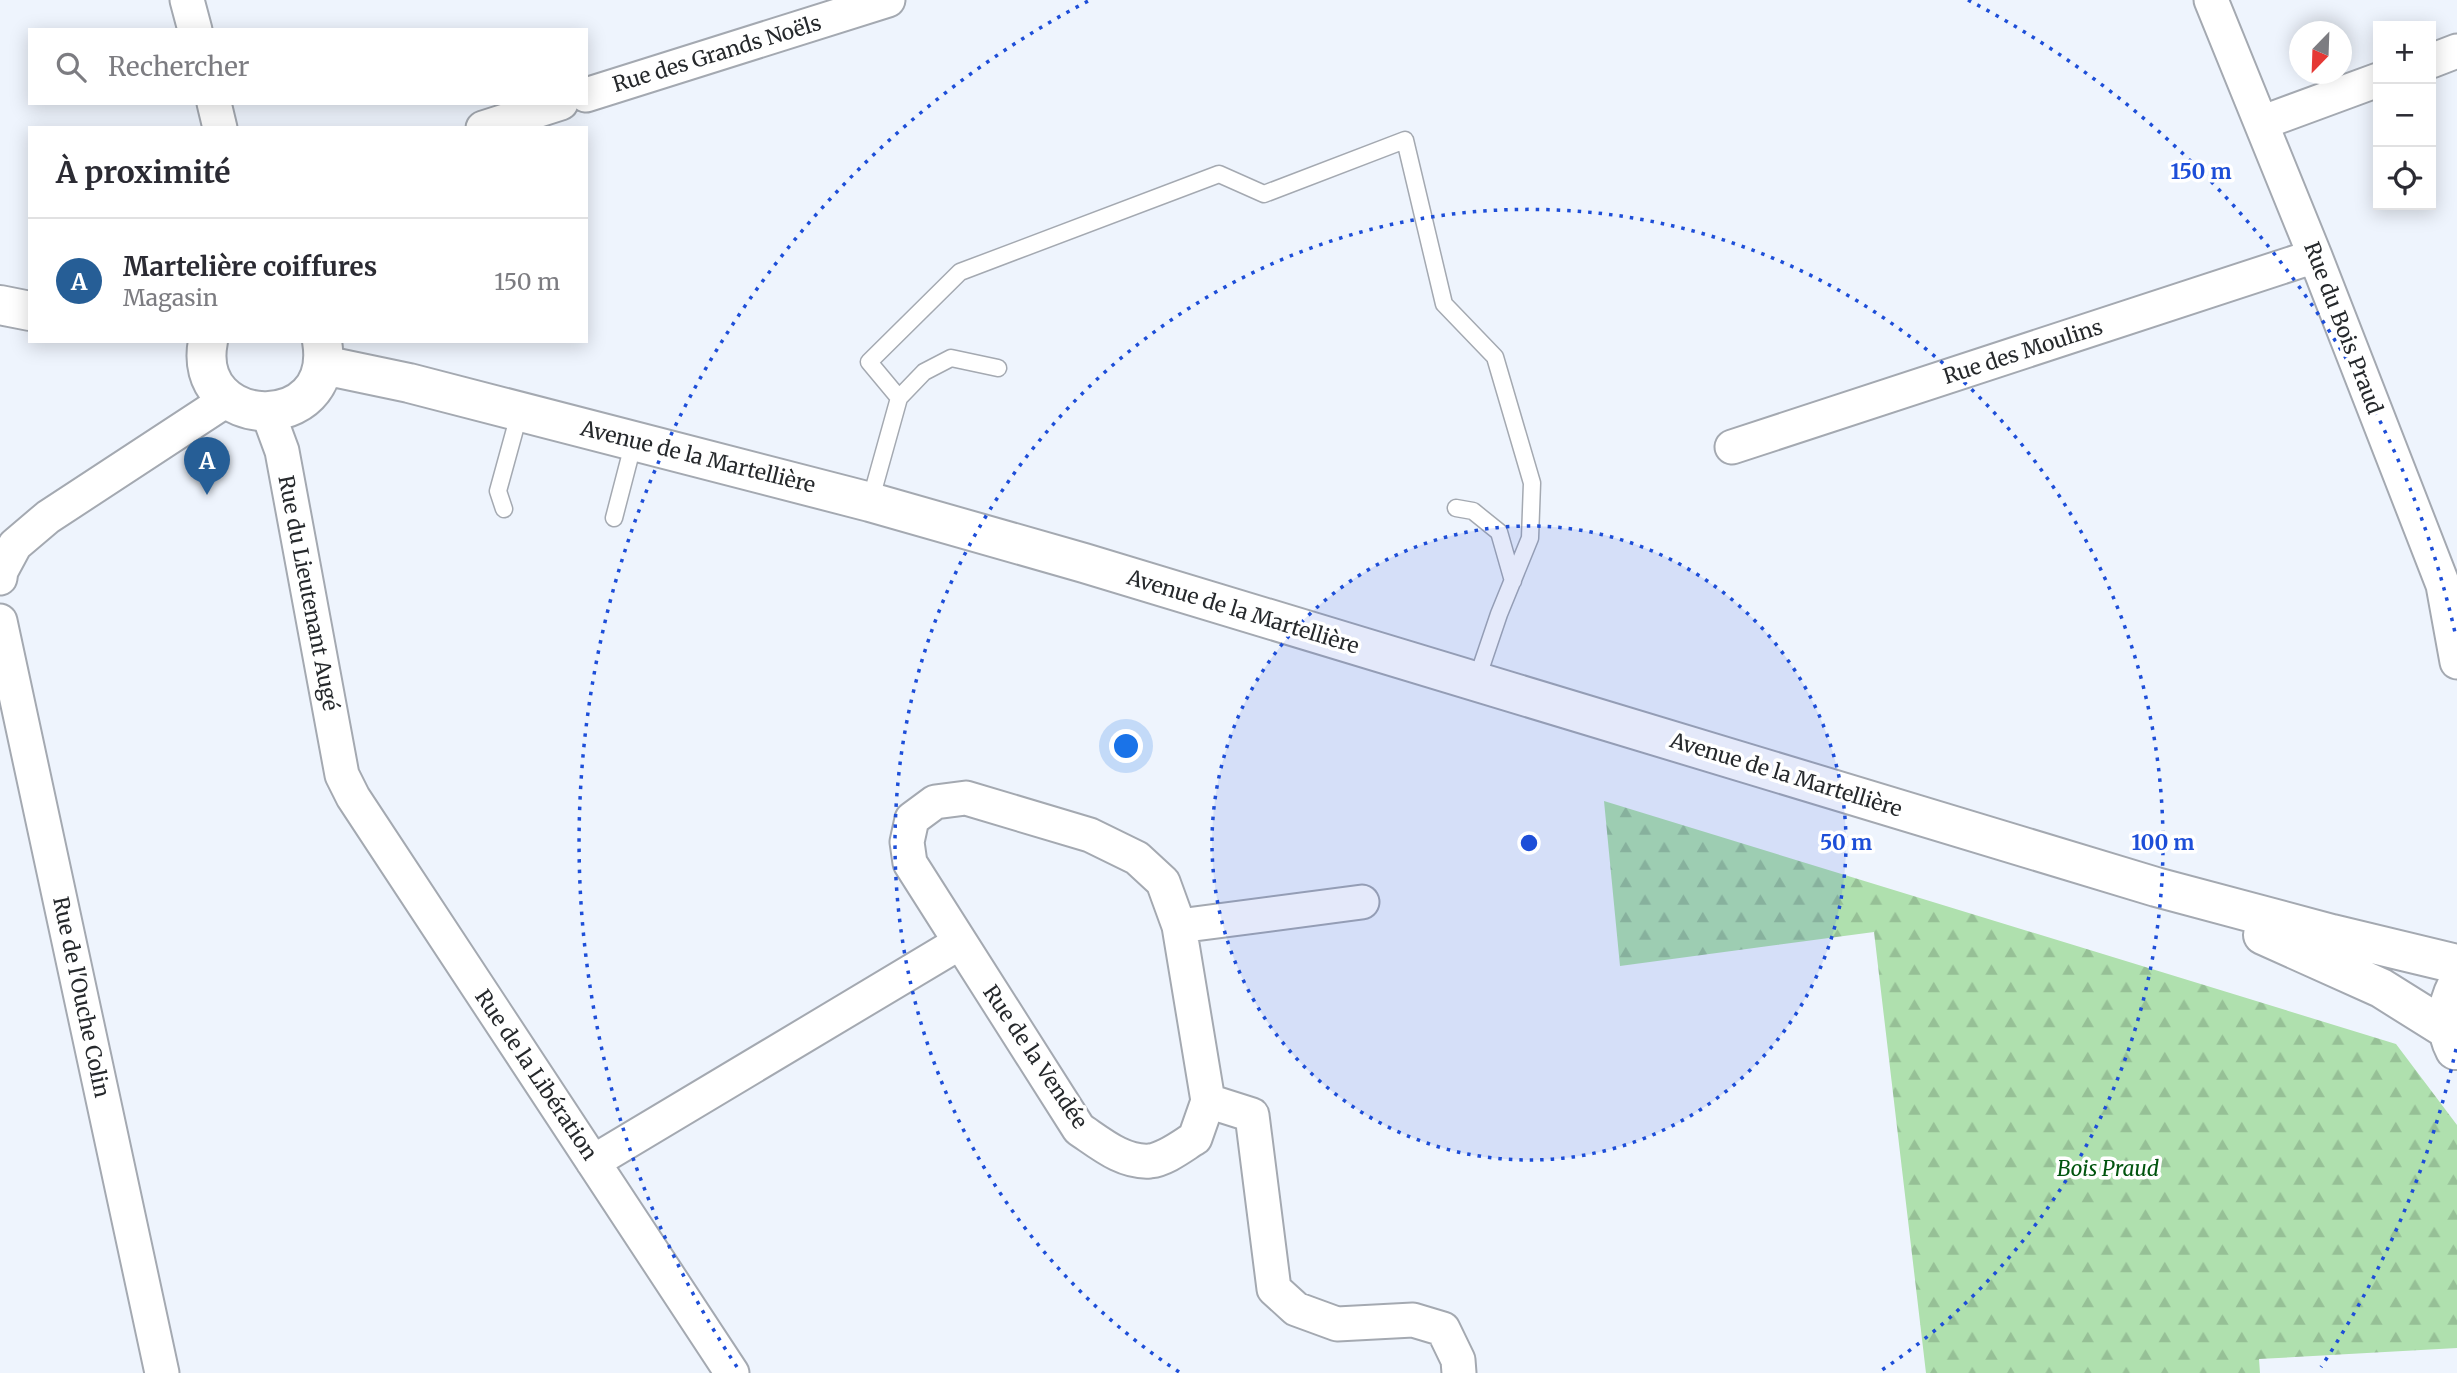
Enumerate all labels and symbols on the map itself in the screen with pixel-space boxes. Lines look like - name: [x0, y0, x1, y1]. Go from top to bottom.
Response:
- street label: Rue des Grands Noëls: [609, 9, 824, 98]
- north arrow: [2289, 21, 2352, 84]
- text: 150 m: [2170, 158, 2232, 185]
- street label: Rue du Bois Praud: [2298, 238, 2389, 418]
- street label: Rue des Moulins: [1940, 313, 2106, 390]
- street label: Avenue de la Martellière: [577, 414, 818, 499]
- pin: A: [184, 437, 230, 495]
- street label: Rue du Lieutenant Augé: [272, 473, 345, 713]
- street label: Avenue de la Martellière: [1123, 563, 1362, 660]
- street label: Avenue de la Martellière: [1666, 726, 1905, 823]
- your location: [1109, 729, 1143, 763]
- text: 50 m: [1820, 829, 1872, 856]
- text: 100 m: [2132, 829, 2194, 856]
- centre of rings: [1517, 831, 1541, 855]
- street label: Rue de l'Ouche Colin: [47, 894, 116, 1100]
- street label: Rue de la Vendée: [977, 980, 1094, 1134]
- street label: Rue de la Libération: [469, 984, 604, 1165]
- park label: Bois Praud: [2057, 1155, 2159, 1182]

